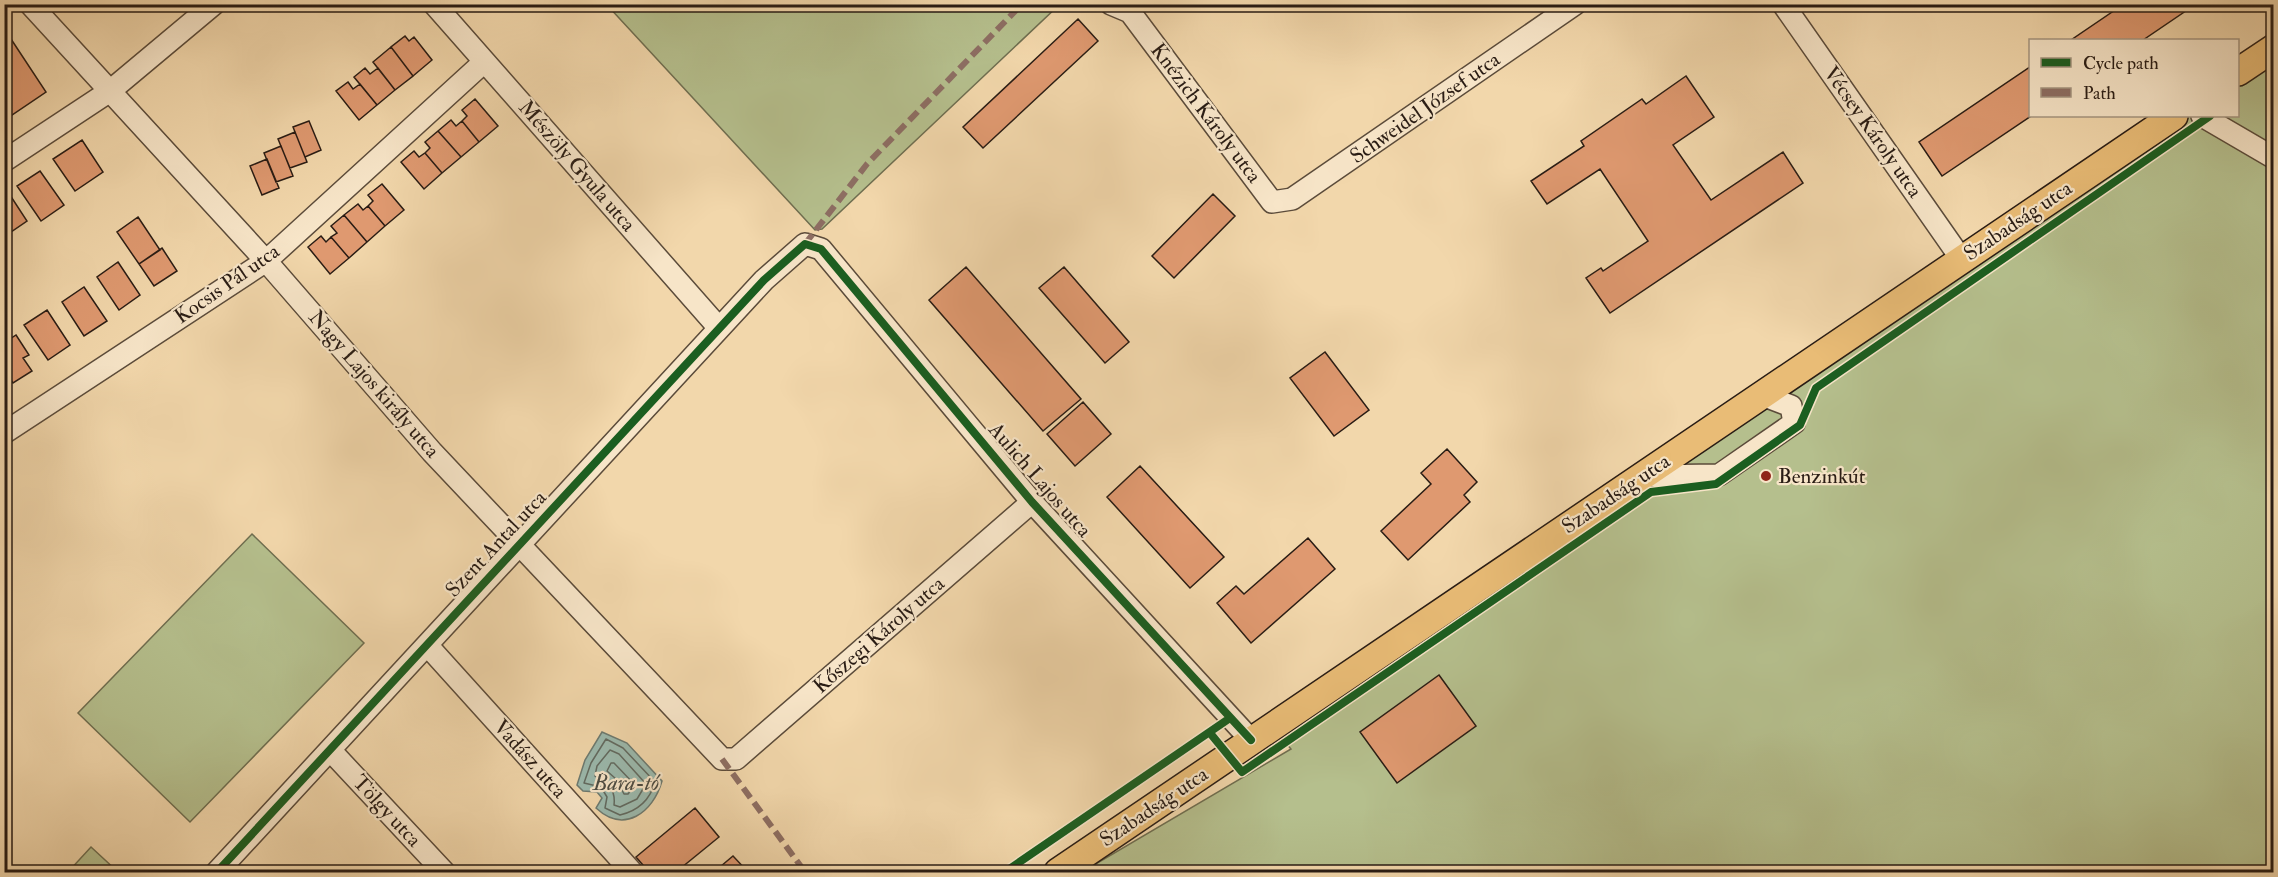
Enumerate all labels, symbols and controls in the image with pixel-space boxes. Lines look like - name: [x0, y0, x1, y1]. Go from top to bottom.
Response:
- street label: Knézich Károly utca: [1145, 38, 1268, 189]
- legend: [2029, 39, 2239, 117]
- street label: Schweidel József utca: [1345, 46, 1506, 170]
- text: Cycle path: [2083, 52, 2159, 75]
- street label: Vécsey Károly utca: [1818, 61, 1929, 203]
- text: Path: [2083, 82, 2116, 105]
- street label: Mészöly Gyula utca: [512, 95, 642, 238]
- street label: Szabadság utca: [1959, 175, 2078, 267]
- street label: Kocsis Pál utca: [169, 238, 285, 330]
- street label: Nagy Lajos király utca: [302, 304, 446, 464]
- street label: Aulich Lajos utca: [982, 416, 1098, 543]
- street label: Szabadság utca: [1557, 448, 1676, 540]
- place label: Benzinkút: [1778, 463, 1866, 490]
- marker: Benzinkút: [1759, 469, 1773, 483]
- street label: Szent Antal utca: [440, 485, 553, 603]
- street label: Kőszegi Károly utca: [808, 570, 951, 700]
- street label: Vadász utca: [487, 714, 573, 804]
- street label: Szabadság utca: [1095, 761, 1214, 853]
- street label: Tölgy utca: [347, 769, 428, 853]
- water label: Bara-tó: [592, 769, 661, 797]

